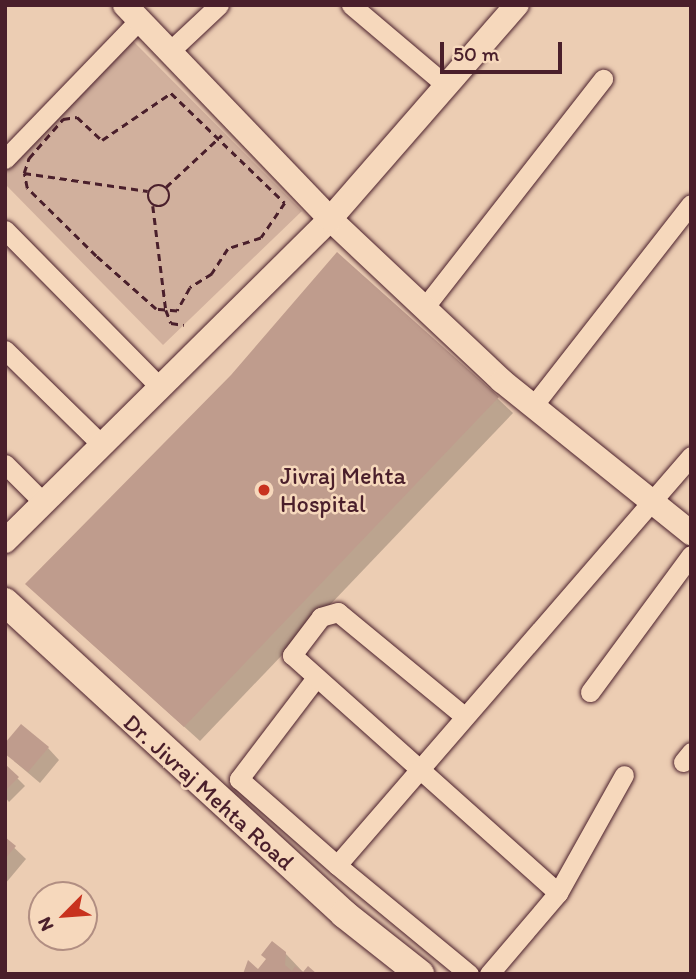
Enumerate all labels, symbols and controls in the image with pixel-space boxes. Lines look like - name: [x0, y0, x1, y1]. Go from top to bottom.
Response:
- scale bar: [444, 28, 566, 72]
- text: 50 m: [453, 41, 499, 66]
- place label: Jivraj Mehta Hospital: [280, 462, 405, 518]
- marker: Jivraj Mehta Hospital: [254, 480, 274, 500]
- street label: Dr. Jivraj Mehta Road: [118, 708, 300, 876]
- north arrow: [28, 881, 98, 951]
- text: N: [32, 914, 58, 935]

